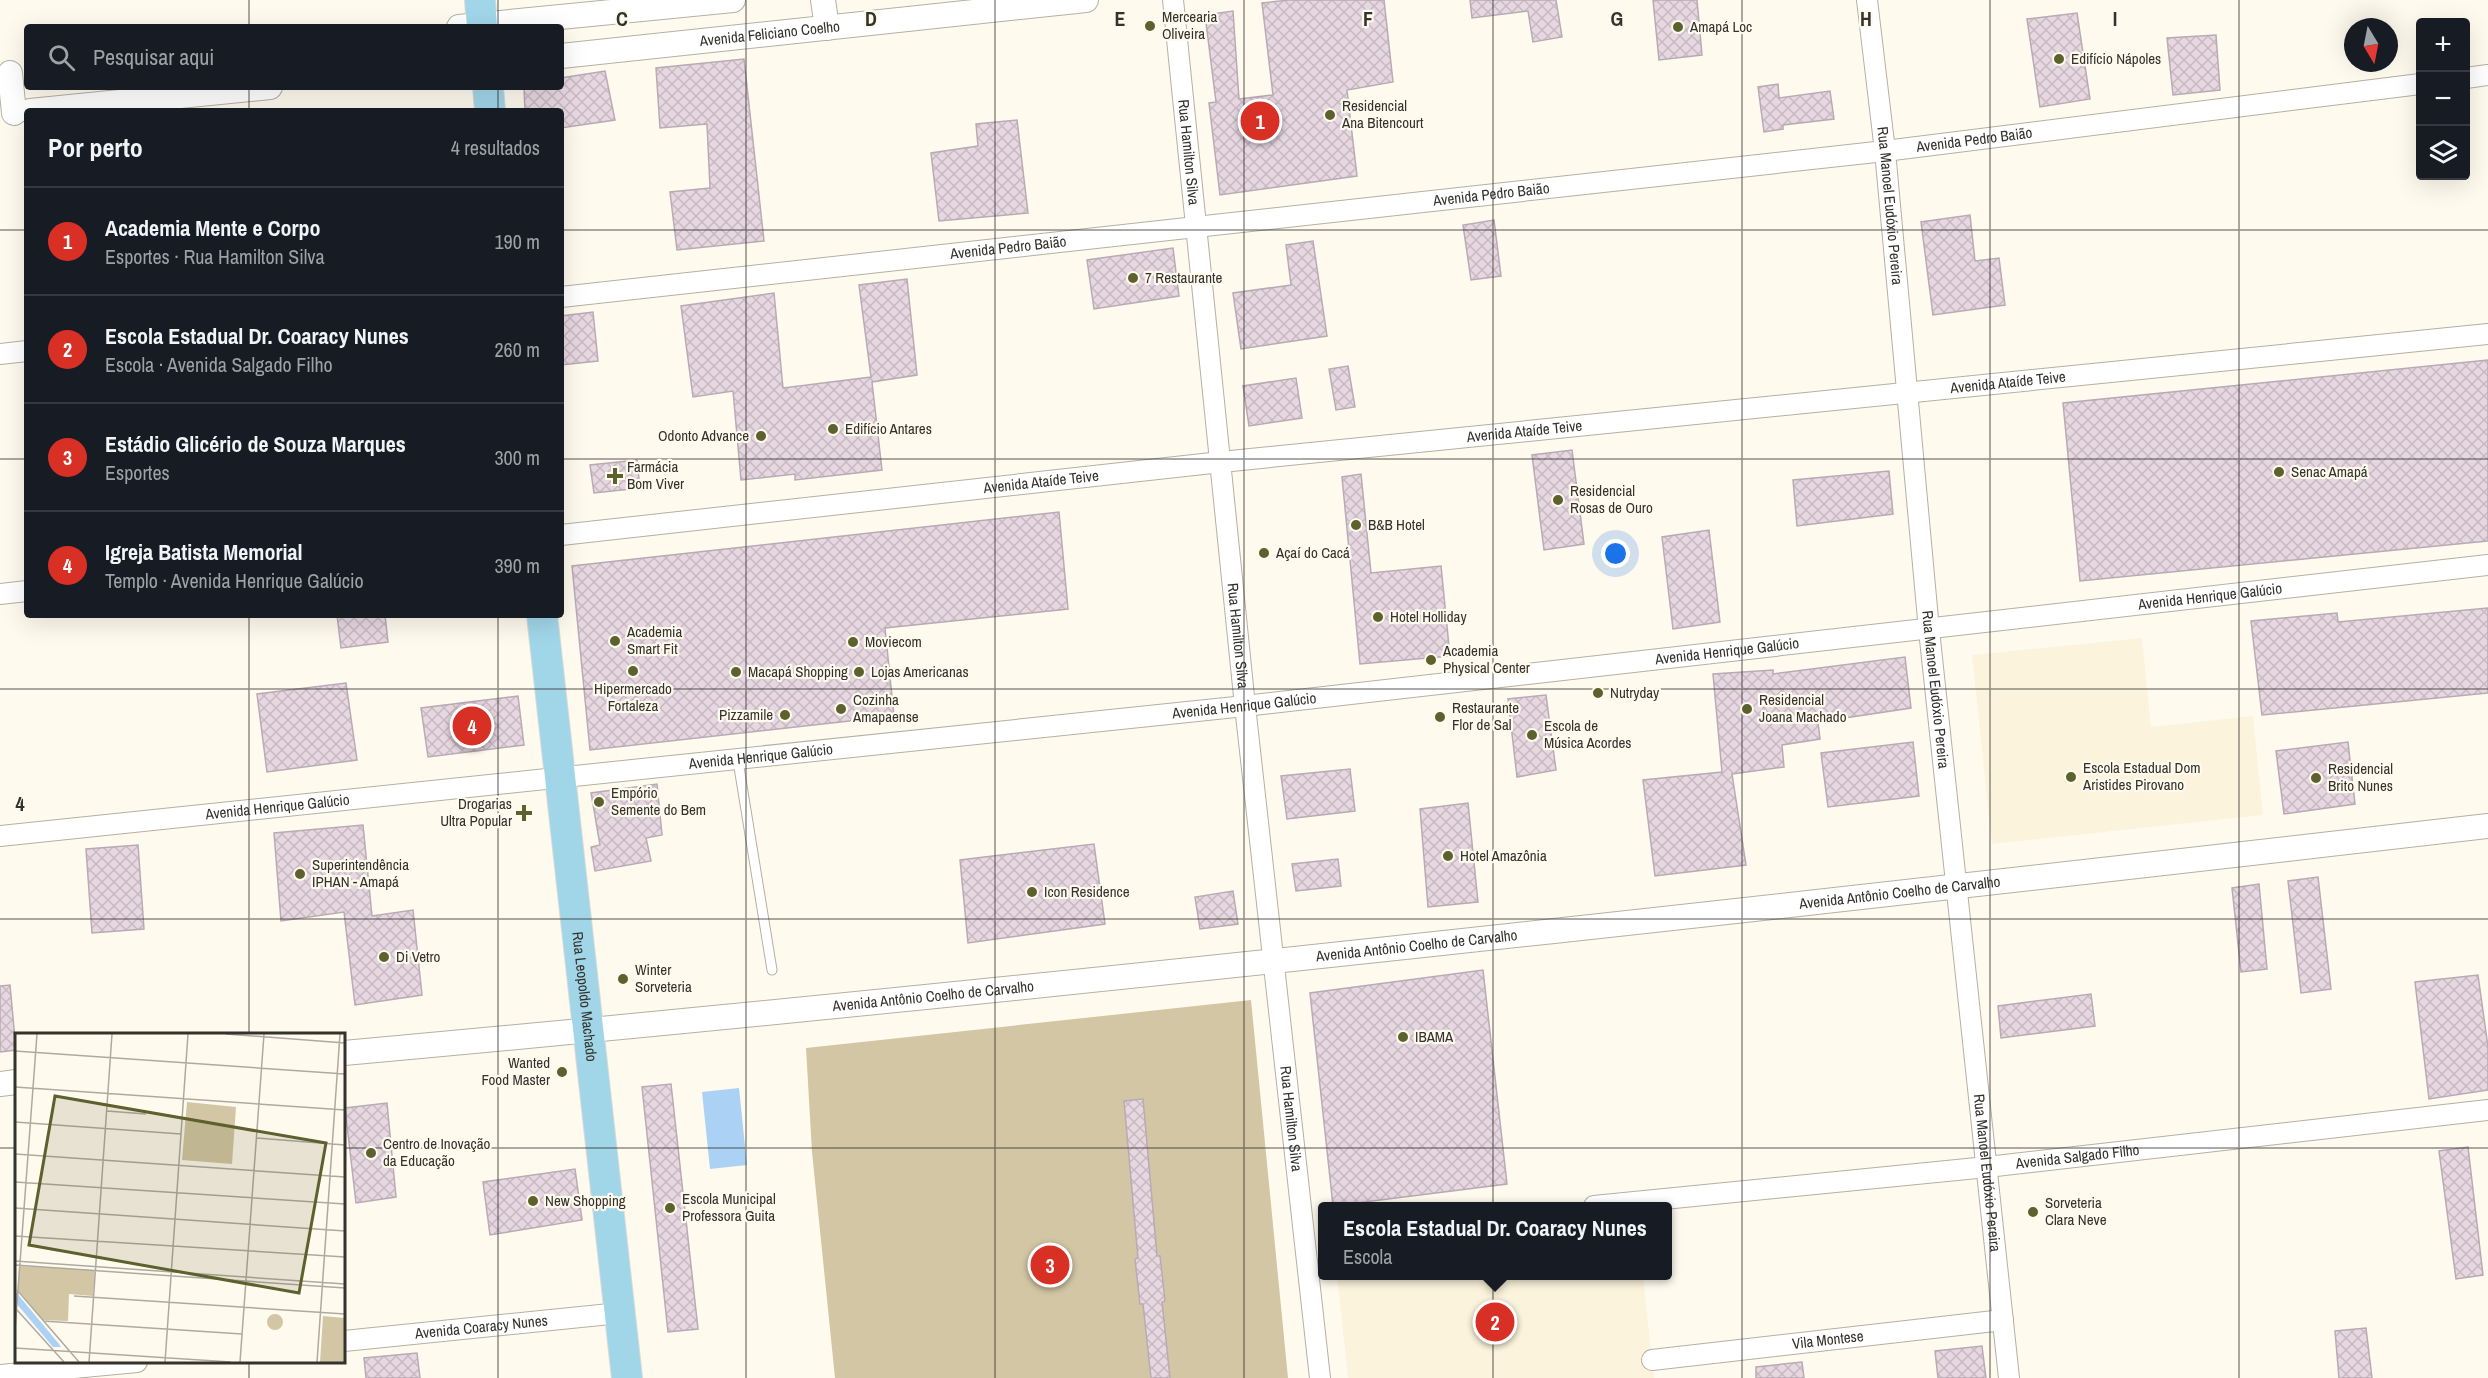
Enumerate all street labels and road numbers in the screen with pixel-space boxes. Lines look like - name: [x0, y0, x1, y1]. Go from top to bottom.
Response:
- street label: Avenida Feliciano Coelho: [698, 15, 841, 51]
- street label: Rua Hamilton Silva: [1173, 98, 1205, 206]
- street label: Avenida Pedro Baião: [1914, 122, 2034, 157]
- street label: Rua Manoel Eudóxio Pereira: [1872, 125, 1908, 286]
- street label: Avenida Pedro Baião: [1431, 177, 1551, 211]
- street label: Avenida Pedro Baião: [948, 230, 1068, 264]
- street label: Avenida Ataíde Teive: [1948, 366, 2067, 398]
- street label: Avenida Ataíde Teive: [1465, 415, 1583, 447]
- street label: Avenida Ataíde Teive: [981, 465, 1100, 498]
- street label: Avenida Henrique Galúcio: [2136, 577, 2283, 615]
- street label: Rua Hamilton Silva: [1223, 582, 1254, 690]
- street label: Rua Manoel Eudóxio Pereira: [1917, 610, 1955, 770]
- street label: Avenida Henrique Galúcio: [1653, 632, 1800, 670]
- street label: Avenida Henrique Galúcio: [1170, 687, 1317, 724]
- street label: Avenida Henrique Galúcio: [687, 738, 834, 774]
- street label: Avenida Henrique Galúcio: [203, 789, 351, 825]
- street label: Avenida Antônio Coelho de Carvalho: [1797, 871, 2002, 914]
- street label: Avenida Antônio Coelho de Carvalho: [1314, 924, 1518, 967]
- street label: Rua Leopoldo Machado: [567, 930, 603, 1063]
- street label: Avenida Antônio Coelho de Carvalho: [831, 975, 1035, 1016]
- street label: Rua Hamilton Silva: [1275, 1065, 1308, 1173]
- street label: Rua Manoel Eudóxio Pereira: [1969, 1093, 2006, 1253]
- street label: Avenida Salgado Filho: [2013, 1139, 2141, 1174]
- street label: Avenida Coaracy Nunes: [413, 1309, 549, 1344]
- street label: Vila Montese: [1791, 1325, 1865, 1354]

